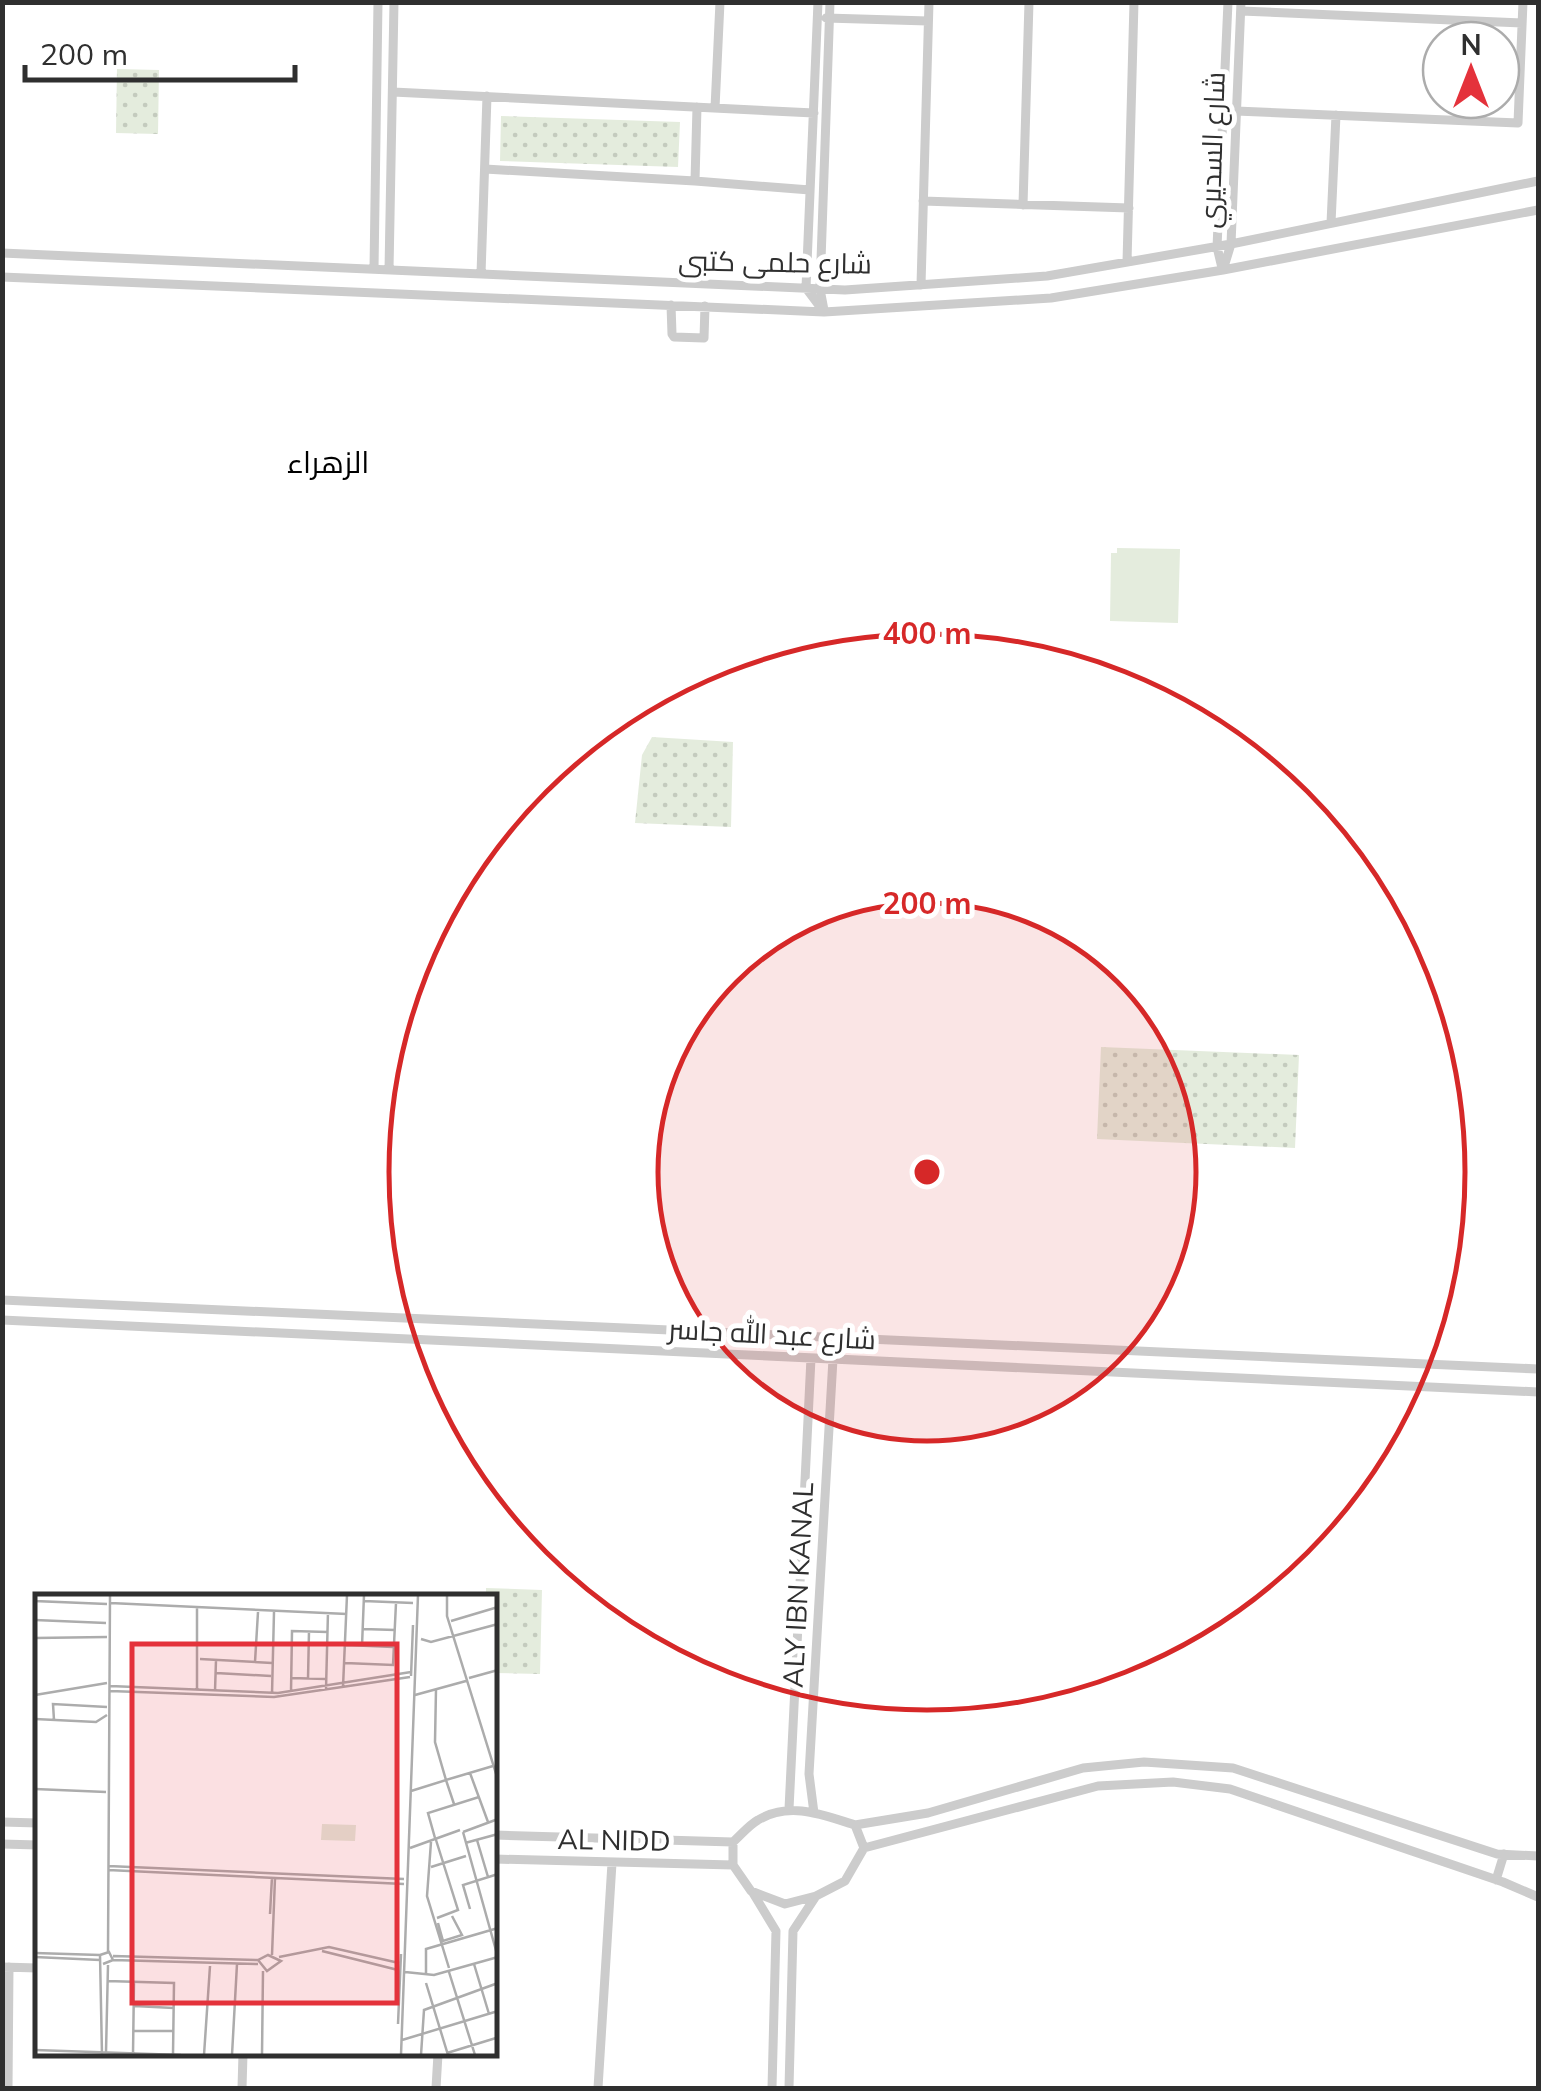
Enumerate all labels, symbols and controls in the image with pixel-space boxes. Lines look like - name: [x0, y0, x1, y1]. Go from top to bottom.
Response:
- scale bar: [25, 20, 295, 82]
- north arrow: [1421, 20, 1521, 120]
- text: N: [1460, 27, 1482, 62]
- text: 200 m: [40, 35, 128, 73]
- street label: شارع السديري: [1191, 71, 1237, 229]
- street label: شارع حلمى كتبى: [678, 242, 872, 283]
- district label: الزهراء: [287, 443, 369, 481]
- text: 400 m: [882, 614, 972, 652]
- text: 200 m: [882, 884, 972, 922]
- centre of rings: [909, 1154, 945, 1190]
- street label: شارع عبد الله جاسر: [665, 1310, 877, 1358]
- street label: ALY IBN KANAL: [775, 1481, 820, 1689]
- inset map: [35, 1594, 498, 2056]
- street label: AL NIDD: [557, 1821, 671, 1858]

